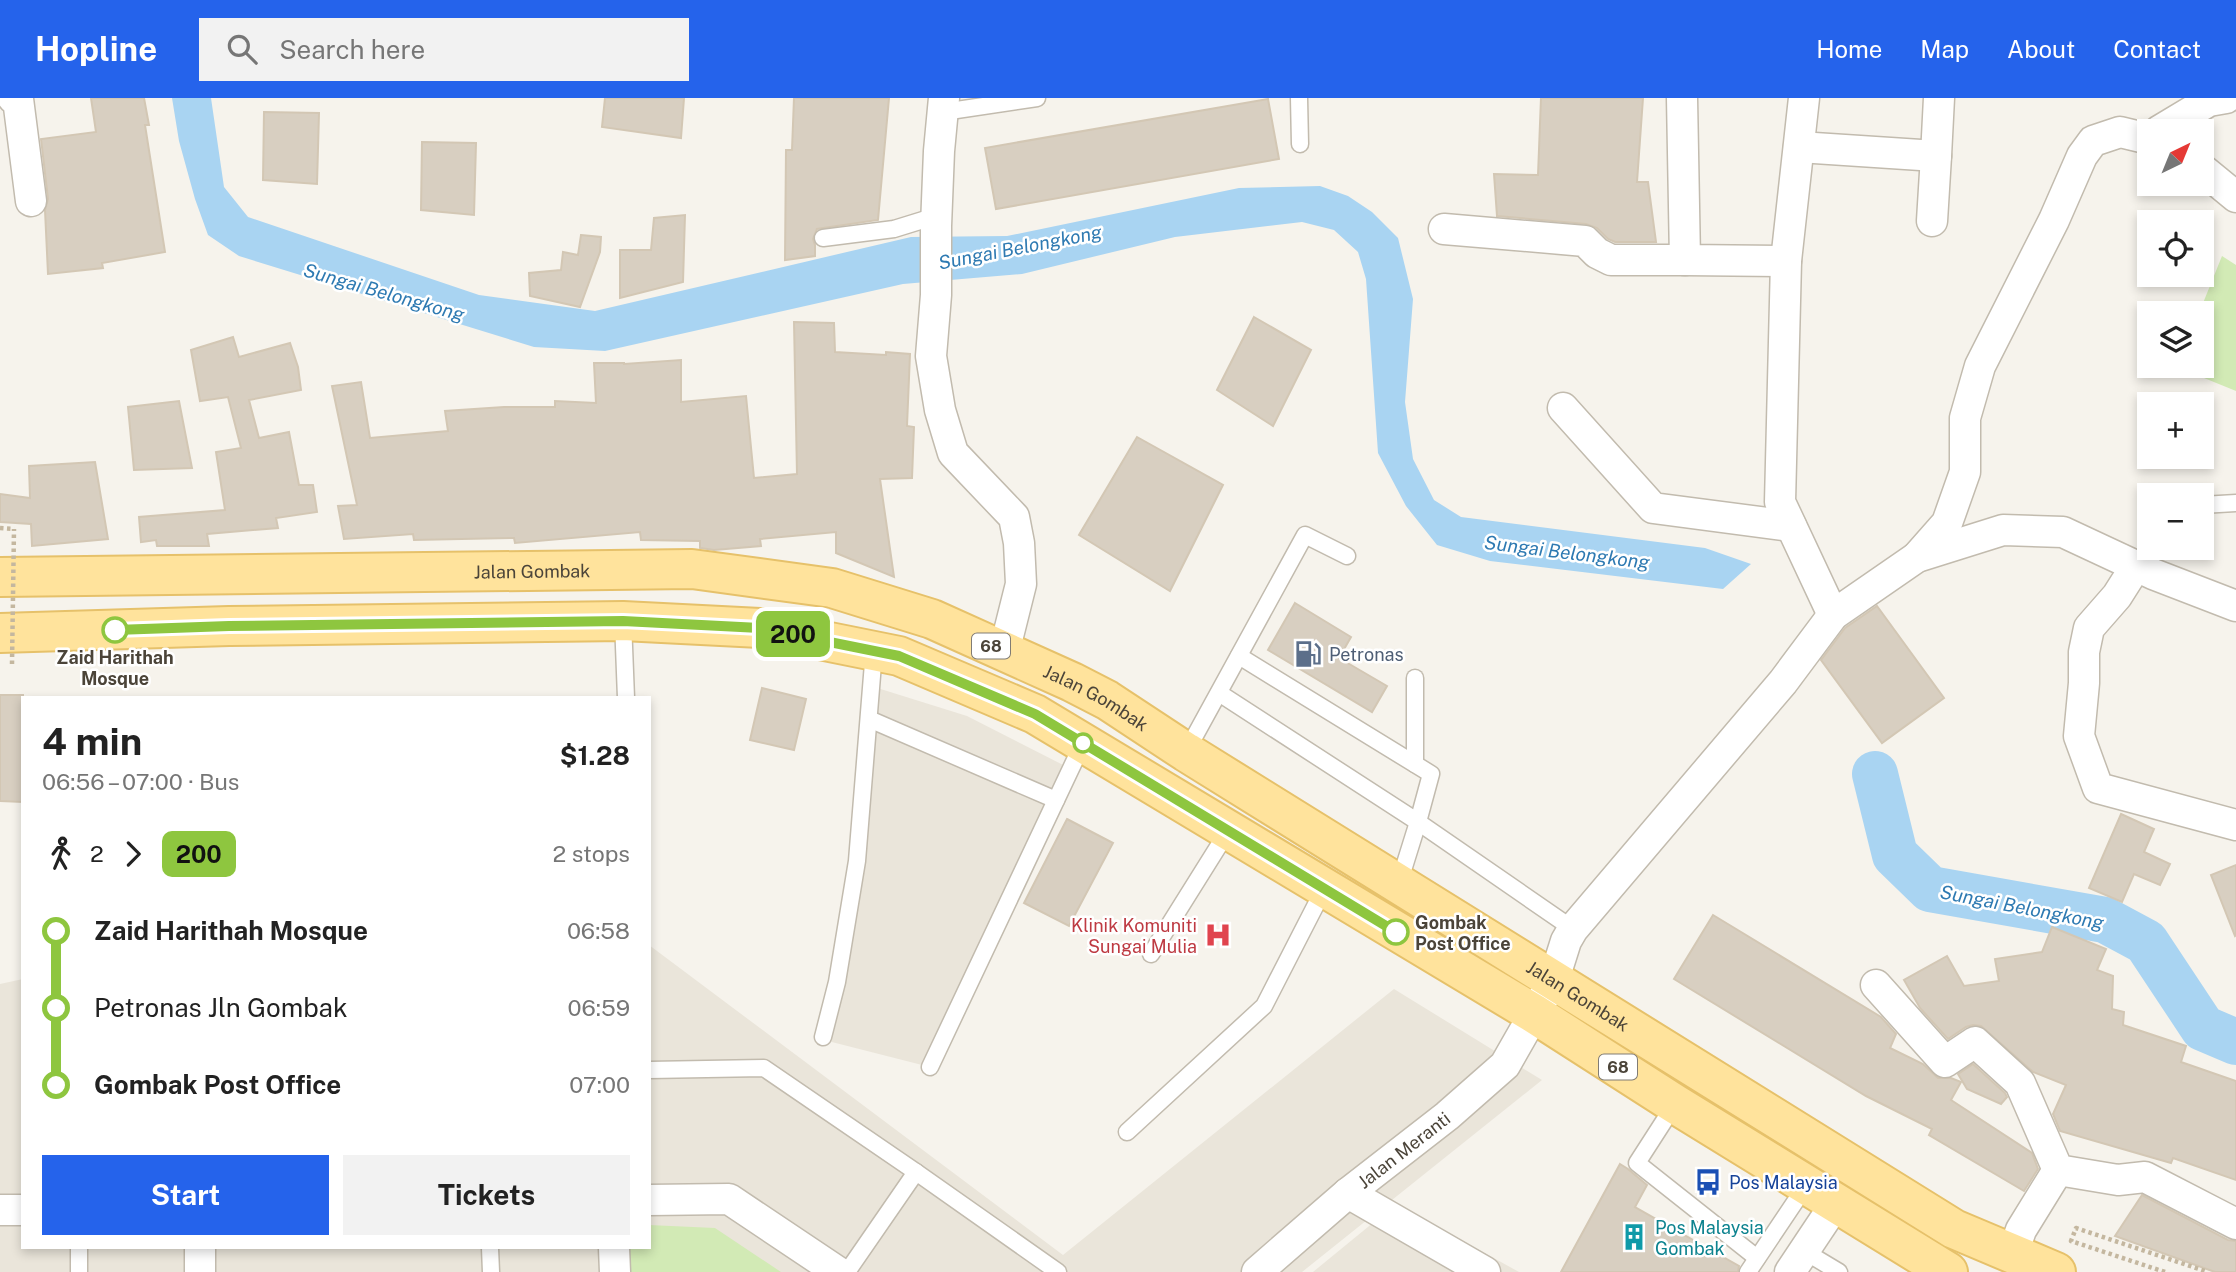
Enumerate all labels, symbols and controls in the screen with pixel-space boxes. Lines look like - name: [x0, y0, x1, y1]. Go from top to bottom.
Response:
- search box: [199, 18, 689, 81]
- text: Hopline: [35, 30, 157, 68]
- icon: search: [223, 30, 261, 68]
- text: Search here: [279, 34, 425, 65]
- text: Home: [1816, 35, 1882, 63]
- text: Map: [1920, 35, 1969, 63]
- text: About: [2007, 35, 2075, 63]
- text: Contact: [2113, 35, 2201, 63]
- north arrow: [2137, 119, 2214, 196]
- map controls: [2137, 119, 2214, 560]
- button: locate: [2137, 210, 2214, 287]
- water label: Sungai Belongkong: [936, 220, 1104, 274]
- water label: Sungai Belongkong: [301, 259, 468, 326]
- button: layers: [2137, 301, 2214, 378]
- button: +: [2137, 392, 2214, 469]
- button: −: [2137, 483, 2214, 560]
- water label: Sungai Belongkong: [1483, 531, 1652, 573]
- street label: Jalan Gombak: [473, 560, 590, 582]
- line badge: 200: [753, 611, 833, 657]
- marker: Zaid Harithah Mosque: [102, 617, 128, 643]
- text: 200: [770, 620, 816, 648]
- road number: 68: [972, 634, 1010, 659]
- fuel station icon: Petronas: [1293, 639, 1323, 669]
- place label: Petronas: [1329, 644, 1403, 665]
- place label: Zaid Harithah Mosque: [56, 647, 174, 689]
- street label: Jalan Gombak: [1040, 660, 1152, 735]
- text: 4 min: [42, 719, 142, 764]
- unlabelled marker: [1073, 733, 1093, 753]
- text: $1.28: [560, 740, 630, 771]
- text: 06:56 – 07:00 · Bus: [42, 768, 239, 795]
- icon: walk: [42, 835, 80, 873]
- icon: forward: [114, 835, 152, 873]
- text: 2: [90, 840, 104, 867]
- text: 200: [176, 840, 222, 868]
- text: 2 stops: [552, 840, 630, 867]
- water label: Sungai Belongkong: [1938, 880, 2106, 934]
- place label: Gombak Post Office: [1415, 912, 1511, 954]
- text: Zaid Harithah Mosque: [94, 915, 368, 946]
- place label: Klinik Komuniti Sungai Mulia: [1071, 915, 1197, 957]
- text: 06:58: [567, 917, 630, 944]
- marker: Gombak Post Office: [1383, 919, 1409, 945]
- hospital icon: Klinik Komuniti Sungai Mulia: [1203, 920, 1233, 950]
- street label: Jalan Gombak: [1523, 956, 1633, 1035]
- text: Petronas Jln Gombak: [94, 992, 348, 1023]
- text: 06:59: [567, 994, 630, 1021]
- road number: 68: [1599, 1054, 1637, 1079]
- text: Gombak Post Office: [94, 1069, 341, 1100]
- text: 07:00: [569, 1071, 630, 1098]
- street label: Jalan Meranti: [1353, 1107, 1454, 1192]
- button: Start: [42, 1155, 329, 1235]
- button: Tickets: [343, 1155, 630, 1235]
- bus stop icon: Pos Malaysia: [1693, 1167, 1723, 1197]
- place label: Pos Malaysia: [1729, 1172, 1838, 1193]
- place label: Pos Malaysia Gombak: [1655, 1217, 1764, 1259]
- building icon: Pos Malaysia Gombak: [1619, 1222, 1649, 1252]

